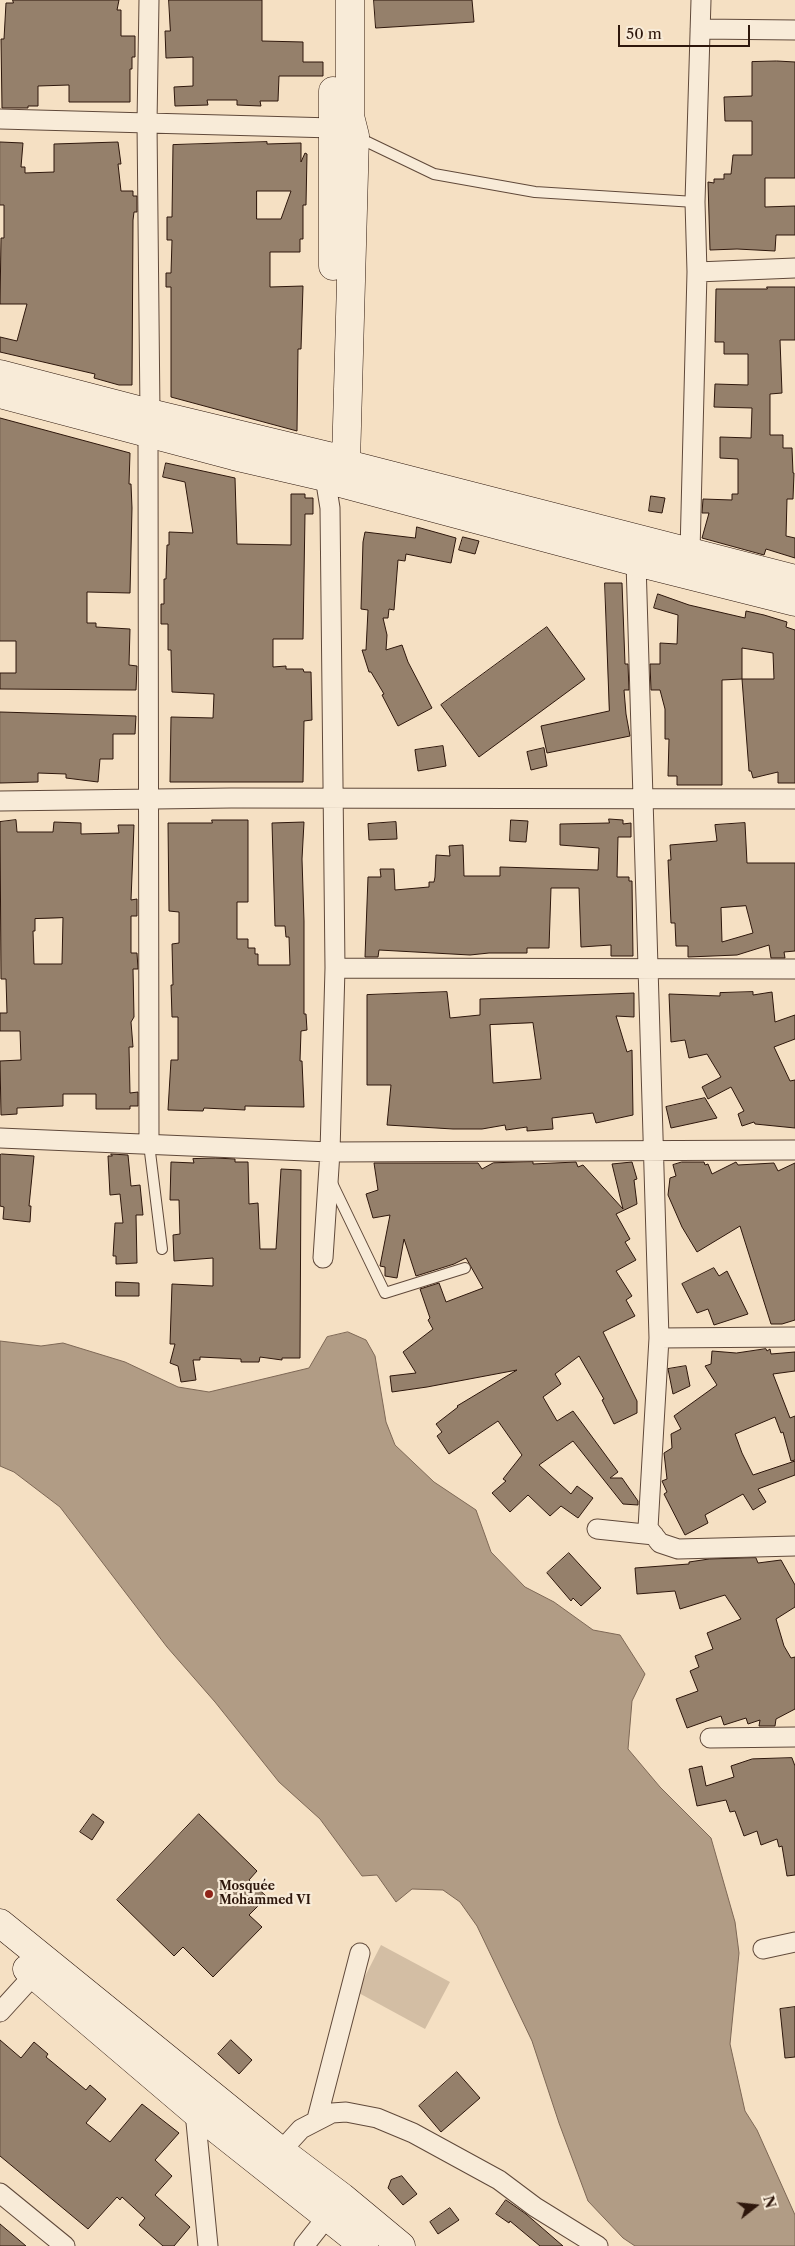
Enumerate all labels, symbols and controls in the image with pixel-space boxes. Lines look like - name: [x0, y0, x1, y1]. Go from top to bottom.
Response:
- scale bar: [620, 15, 752, 47]
- text: 50 m: [626, 24, 662, 43]
- place label: Mosquée Mohammed VI: [219, 1880, 311, 1908]
- marker: Mosquée Mohammed VI: [203, 1888, 215, 1900]
- north arrow: [730, 2181, 780, 2231]
- text: N: [759, 2194, 780, 2210]

